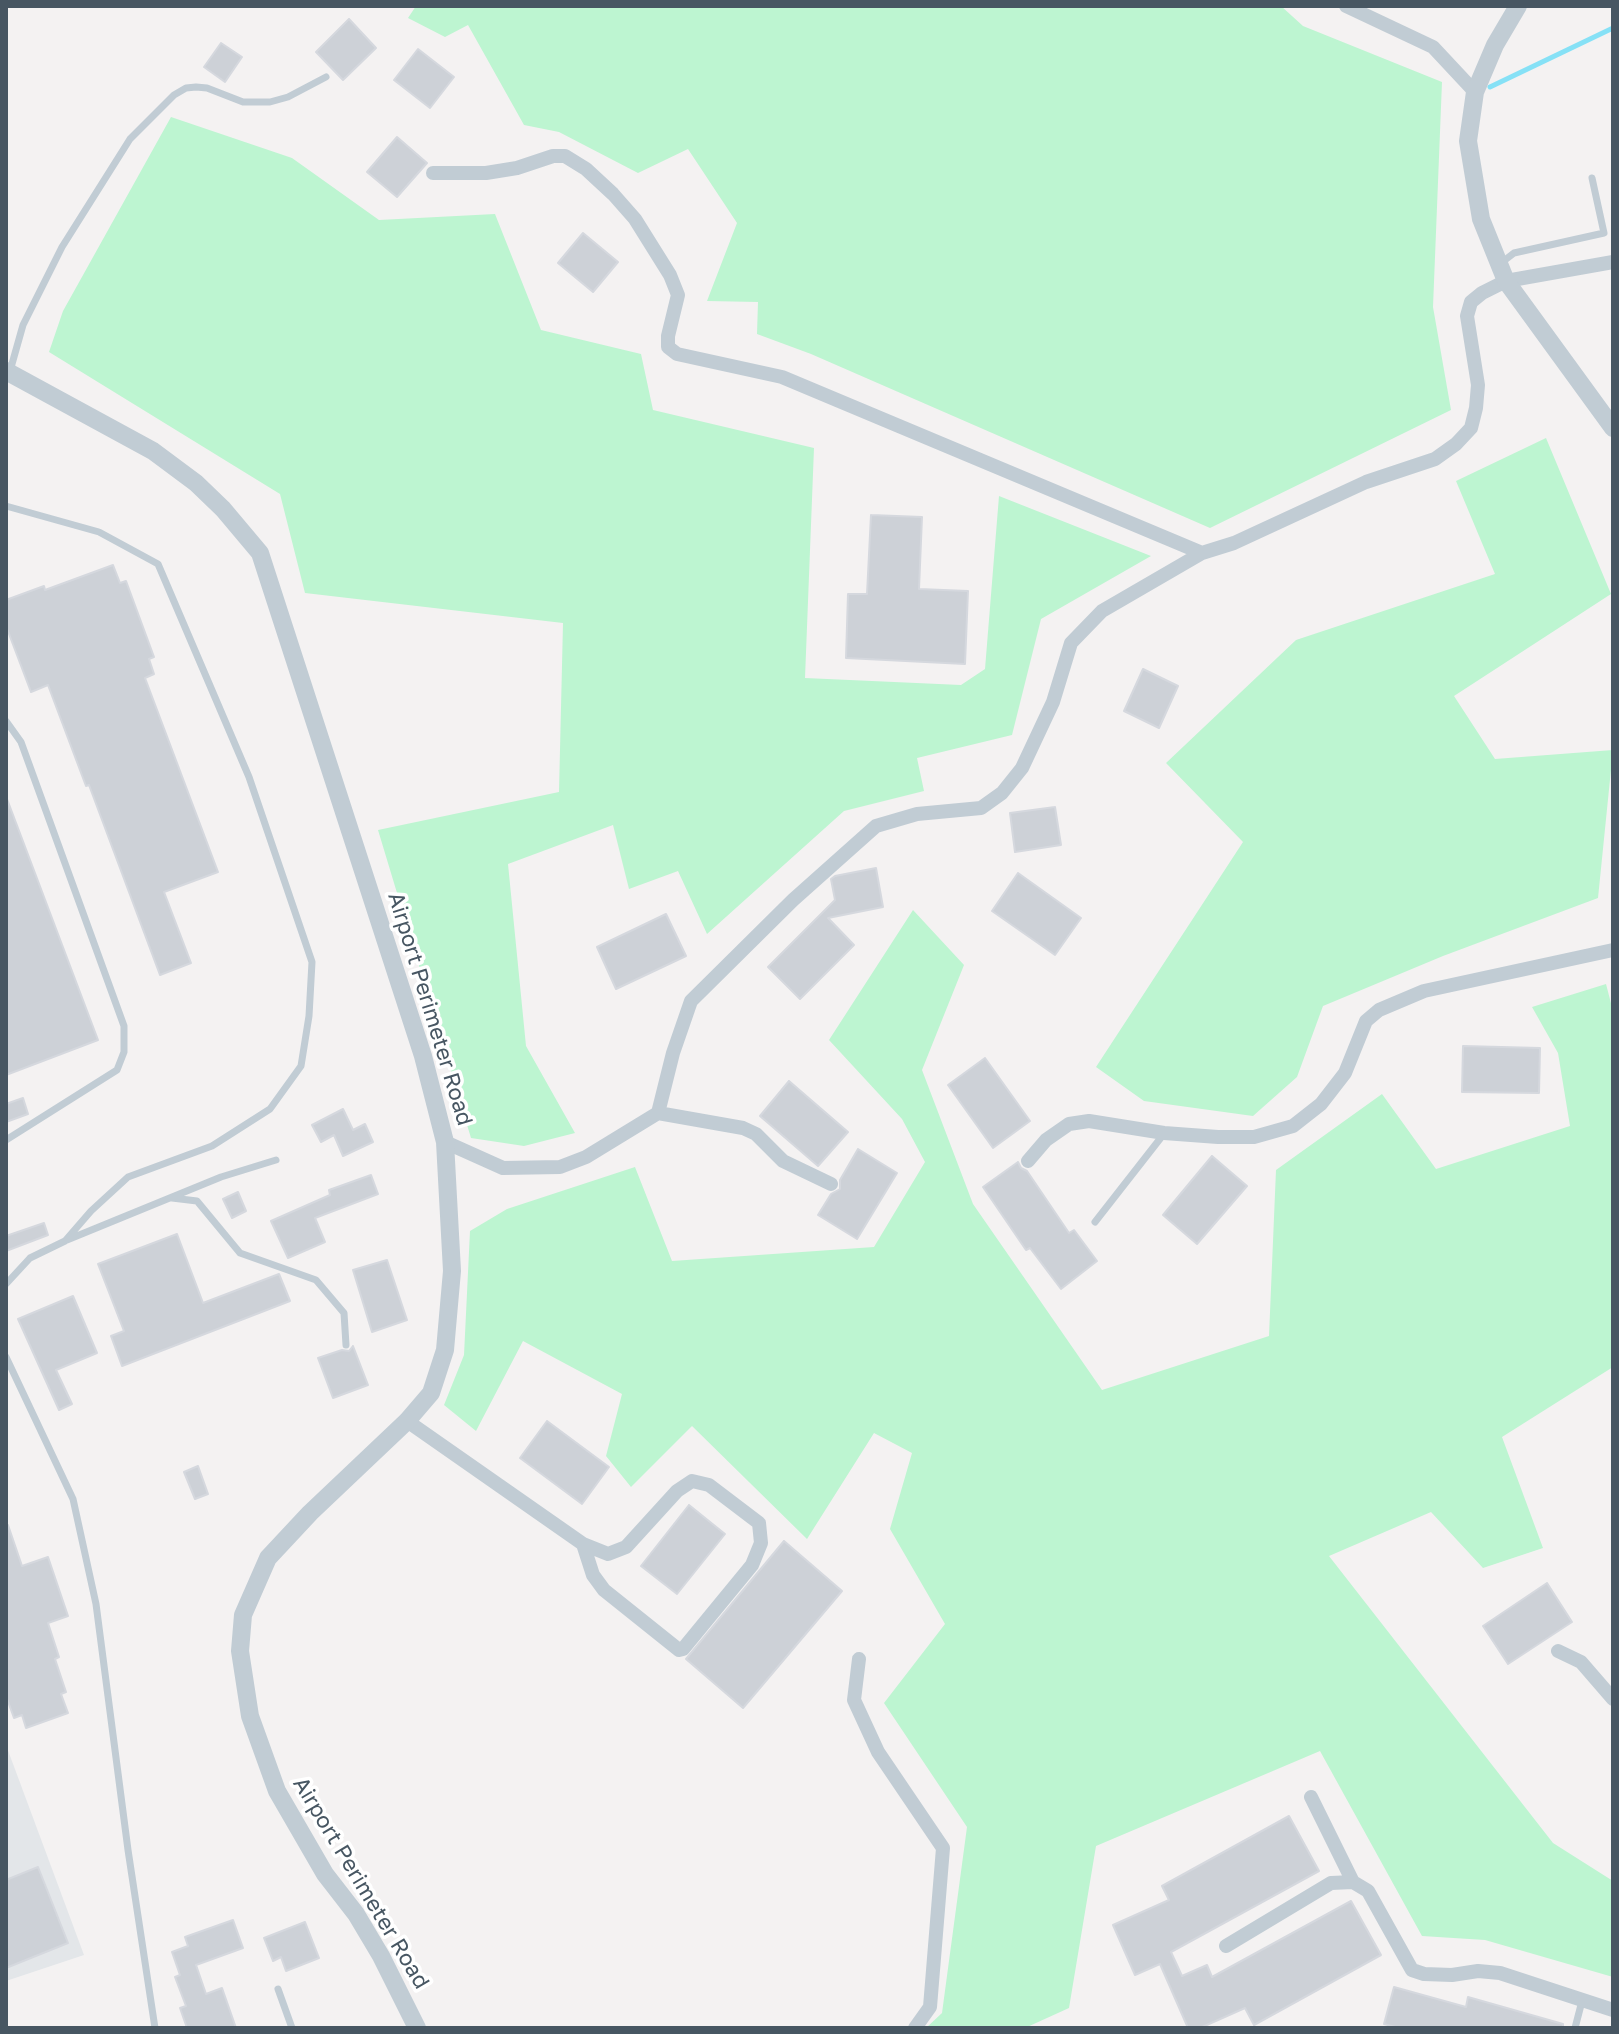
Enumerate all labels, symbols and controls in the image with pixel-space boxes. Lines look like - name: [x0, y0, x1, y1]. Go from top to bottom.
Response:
- street label: Airport Perimeter Road: [382, 889, 478, 1129]
- street label: Airport Perimeter Road: [287, 1772, 435, 1994]

